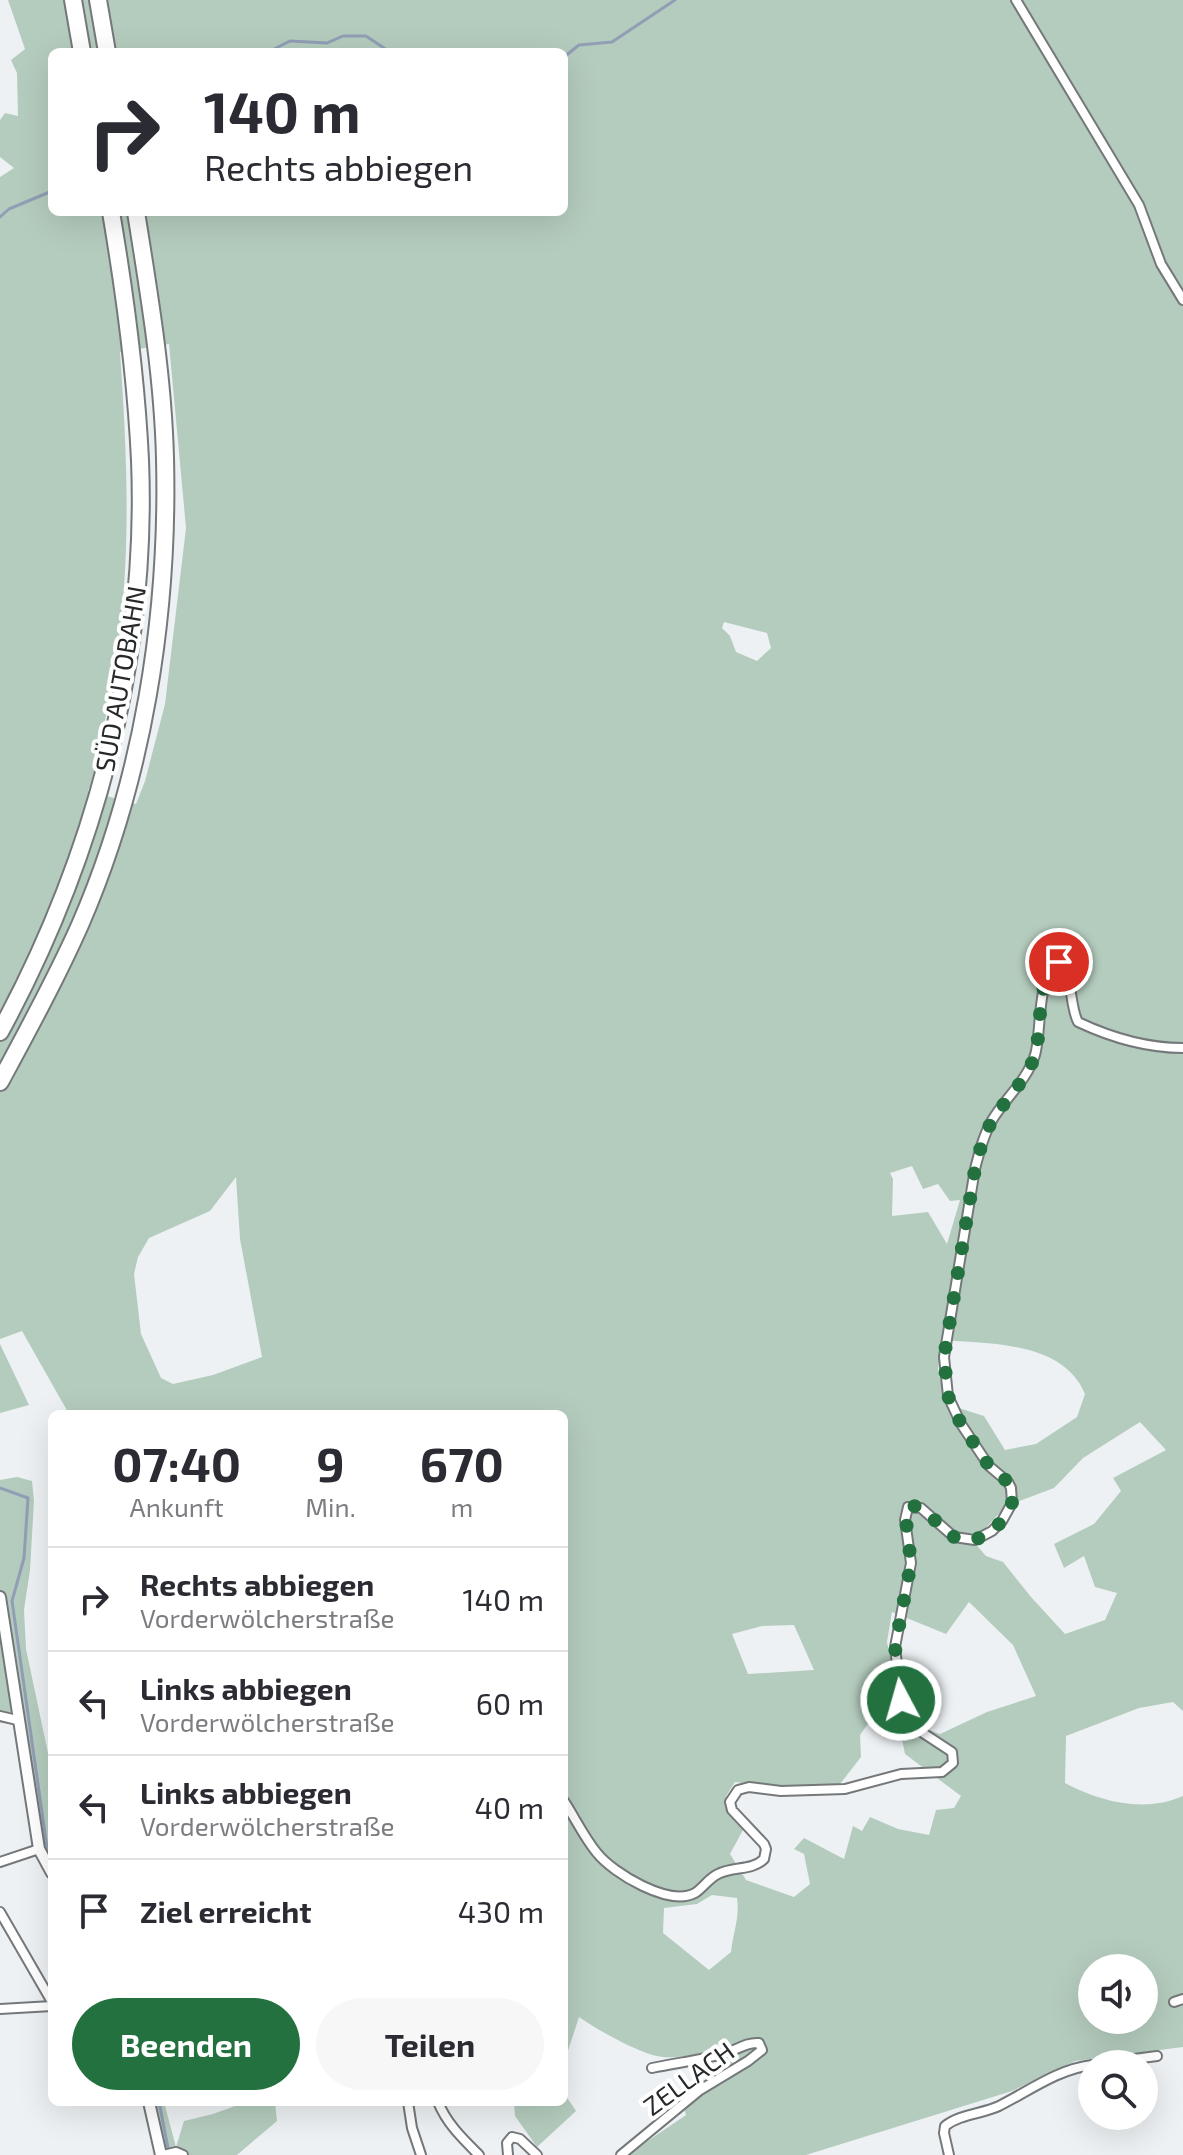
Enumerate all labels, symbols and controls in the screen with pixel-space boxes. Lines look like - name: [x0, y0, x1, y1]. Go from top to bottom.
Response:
- text: 140 m: [204, 77, 361, 144]
- icon: right: [72, 80, 176, 184]
- text: Rechts abbiegen: [204, 145, 473, 188]
- street label: SÜD AUTOBAHN: [88, 584, 151, 774]
- pin: [1025, 928, 1093, 996]
- icon: arrive: [1037, 940, 1081, 984]
- text: 07:40: [112, 1434, 241, 1492]
- text: 9: [316, 1434, 345, 1492]
- text: 670: [420, 1434, 504, 1492]
- text: Ankunft: [130, 1491, 224, 1522]
- text: Min.: [305, 1491, 356, 1522]
- text: m: [450, 1491, 473, 1522]
- text: Rechts abbiegen: [140, 1566, 374, 1602]
- icon: right: [72, 1577, 116, 1621]
- text: 140 m: [463, 1581, 544, 1617]
- text: Vorderwölcherstraße: [140, 1602, 394, 1633]
- position arrow: [859, 1658, 943, 1742]
- text: Links abbiegen: [140, 1670, 352, 1706]
- icon: left: [72, 1681, 116, 1725]
- text: 60 m: [476, 1685, 544, 1721]
- text: Vorderwölcherstraße: [140, 1706, 394, 1737]
- text: Links abbiegen: [140, 1774, 352, 1810]
- icon: left: [72, 1785, 116, 1829]
- text: 40 m: [474, 1789, 544, 1825]
- text: Vorderwölcherstraße: [140, 1810, 394, 1841]
- icon: arrive: [72, 1889, 116, 1933]
- text: Ziel erreicht: [140, 1893, 312, 1929]
- text: 430 m: [458, 1893, 544, 1929]
- map controls: [1078, 1954, 1158, 2130]
- button: sound: [1078, 1954, 1158, 2034]
- button: Beenden: [72, 1998, 300, 2090]
- button: Teilen: [316, 1998, 544, 2090]
- street label: ZELLACH: [637, 2035, 739, 2121]
- button: search: [1078, 2050, 1158, 2130]

